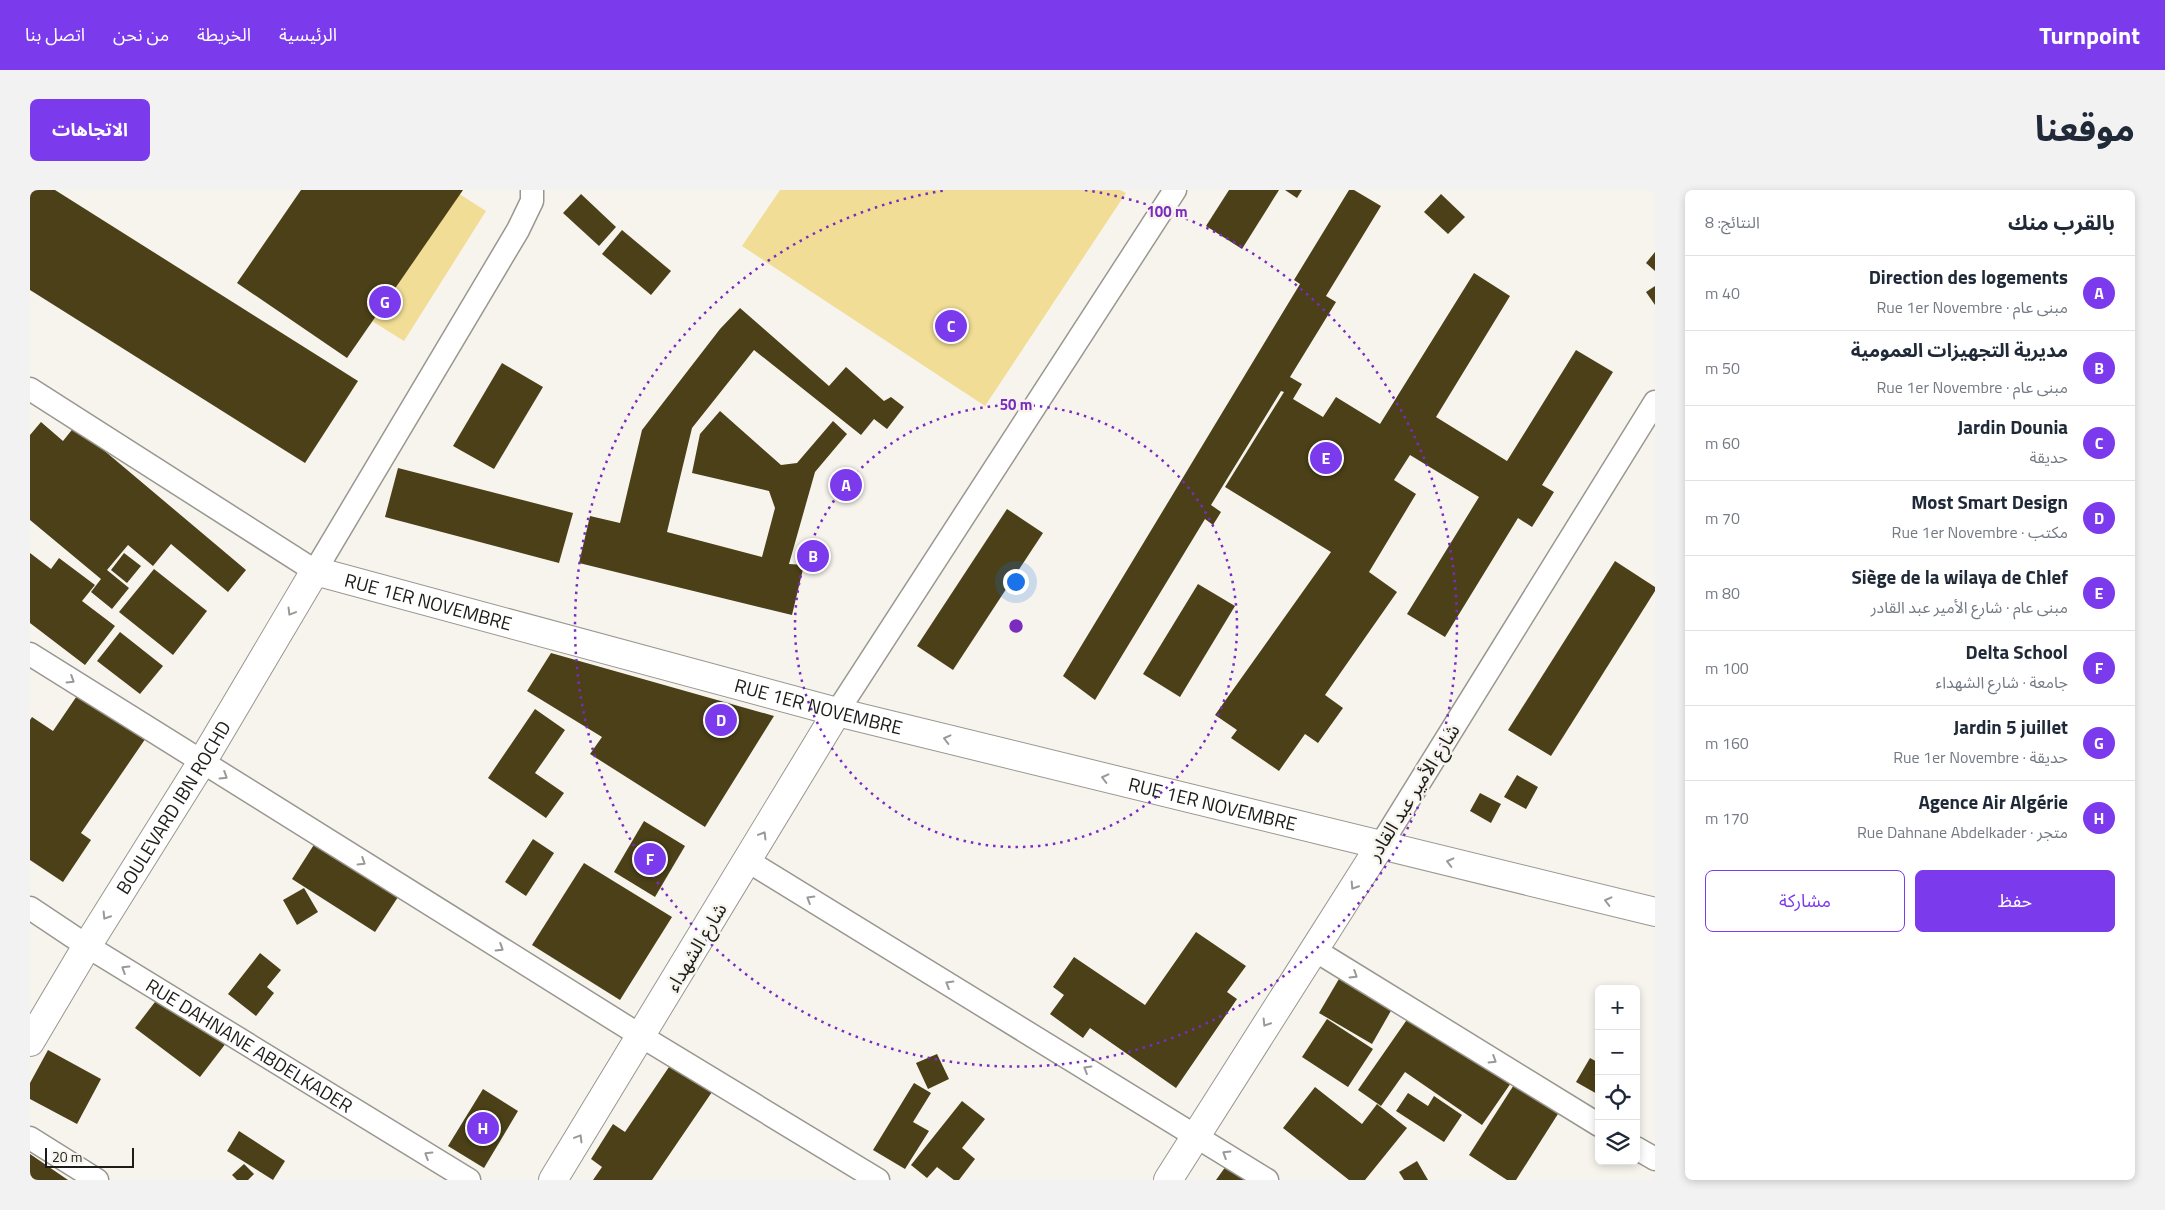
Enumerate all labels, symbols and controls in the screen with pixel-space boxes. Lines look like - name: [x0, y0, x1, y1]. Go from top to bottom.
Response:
- text: Turnpoint: [2039, 17, 2140, 53]
- text: اتصل بنا: [25, 21, 85, 48]
- text: من نحن: [113, 21, 169, 48]
- text: الخريطة: [197, 21, 251, 48]
- text: الرئيسية: [279, 21, 337, 48]
- button: الاتجاهات: [30, 99, 150, 161]
- text: موقعنا: [2035, 101, 2135, 155]
- text: 100 m: [1146, 200, 1188, 223]
- text: بالقرب منك: [2008, 206, 2115, 238]
- text: النتائج: 8: [1705, 210, 1760, 234]
- text: Direction des logements: [1869, 262, 2068, 291]
- text: 40 m: [1705, 281, 1740, 305]
- text: A: [2094, 281, 2104, 305]
- pin: G: [369, 283, 401, 321]
- text: مبنى عام · Rue 1er Novembre: [1876, 295, 2068, 319]
- pin: C: [935, 307, 967, 345]
- text: مديرية التجهيزات العمومية: [1851, 335, 2068, 364]
- text: 50 m: [1705, 356, 1740, 380]
- text: B: [2094, 356, 2104, 380]
- text: مبنى عام · Rue 1er Novembre: [1876, 375, 2068, 399]
- text: 50 m: [1000, 393, 1032, 416]
- text: Jardin Dounia: [1958, 412, 2068, 441]
- text: 60 m: [1705, 431, 1740, 455]
- text: C: [2095, 431, 2103, 455]
- pin: E: [1310, 439, 1342, 477]
- text: حديقة: [2030, 445, 2068, 469]
- pin: A: [830, 466, 862, 504]
- text: Most Smart Design: [1911, 487, 2068, 516]
- text: 70 m: [1705, 506, 1740, 530]
- text: D: [2094, 506, 2104, 530]
- text: مكتب · Rue 1er Novembre: [1892, 520, 2068, 544]
- pin: B: [797, 537, 829, 575]
- text: Siège de la wilaya de Chlef: [1851, 562, 2068, 591]
- street label: RUE 1ER NOVEMBRE: [342, 565, 516, 638]
- your location: [1003, 569, 1029, 595]
- text: 80 m: [1705, 581, 1740, 605]
- text: E: [2095, 581, 2103, 605]
- text: مبنى عام · شارع الأمير عبد القادر: [1871, 595, 2068, 619]
- one-way arrow: [287, 607, 297, 616]
- centre of rings: [1007, 617, 1025, 635]
- text: Delta School: [1966, 637, 2068, 666]
- text: 100 m: [1705, 656, 1749, 680]
- text: F: [2095, 656, 2103, 680]
- street label: RUE 1ER NOVEMBRE: [732, 670, 906, 741]
- text: جامعة · شارع الشهداء: [1936, 670, 2068, 694]
- one-way arrow: [66, 674, 75, 684]
- pin: D: [705, 701, 737, 739]
- text: Jardin 5 juillet: [1953, 712, 2068, 741]
- street label: BOULEVARD IBN ROCHD: [108, 715, 237, 899]
- street label: شارع الأمير عبد القادر: [1358, 718, 1466, 867]
- text: 160 m: [1705, 731, 1749, 755]
- text: G: [2094, 731, 2104, 755]
- one-way arrow: [943, 734, 952, 745]
- text: حديقة · Rue 1er Novembre: [1893, 745, 2068, 769]
- one-way arrow: [219, 769, 228, 779]
- street label: RUE 1ER NOVEMBRE: [1126, 769, 1300, 838]
- one-way arrow: [1100, 773, 1109, 784]
- text: Agence Air Algérie: [1918, 787, 2068, 816]
- text: 170 m: [1705, 806, 1749, 830]
- text: H: [2094, 806, 2104, 830]
- text: متجر · Rue Dahnane Abdelkader: [1857, 820, 2068, 844]
- one-way arrow: [757, 832, 767, 841]
- pin: F: [634, 840, 666, 878]
- one-way arrow: [356, 855, 365, 865]
- one-way arrow: [1445, 857, 1454, 868]
- button: مشاركة: [1705, 870, 1905, 932]
- button: حفظ: [1915, 870, 2115, 932]
- one-way arrow: [1351, 881, 1360, 890]
- one-way arrow: [807, 896, 816, 906]
- one-way arrow: [1604, 896, 1612, 906]
- street label: شارع الشهداء: [658, 897, 733, 997]
- one-way arrow: [102, 910, 112, 919]
- one-way arrow: [494, 941, 503, 951]
- one-way arrow: [122, 966, 131, 975]
- one-way arrow: [1349, 968, 1358, 978]
- street label: RUE DAHNANE ABDELKADER: [141, 971, 359, 1120]
- one-way arrow: [945, 981, 954, 991]
- map controls: [1595, 985, 1640, 1165]
- button: +: [1595, 985, 1640, 1030]
- one-way arrow: [1263, 1018, 1273, 1027]
- button: −: [1595, 1030, 1640, 1075]
- one-way arrow: [1487, 1053, 1496, 1063]
- one-way arrow: [1084, 1066, 1093, 1075]
- button: locate: [1595, 1075, 1640, 1120]
- pin: H: [467, 1109, 499, 1147]
- button: layers: [1595, 1120, 1640, 1165]
- one-way arrow: [572, 1135, 582, 1144]
- scale bar: [45, 1145, 134, 1168]
- text: 20 m: [52, 1146, 82, 1167]
- one-way arrow: [424, 1151, 433, 1161]
- one-way arrow: [1222, 1151, 1231, 1161]

